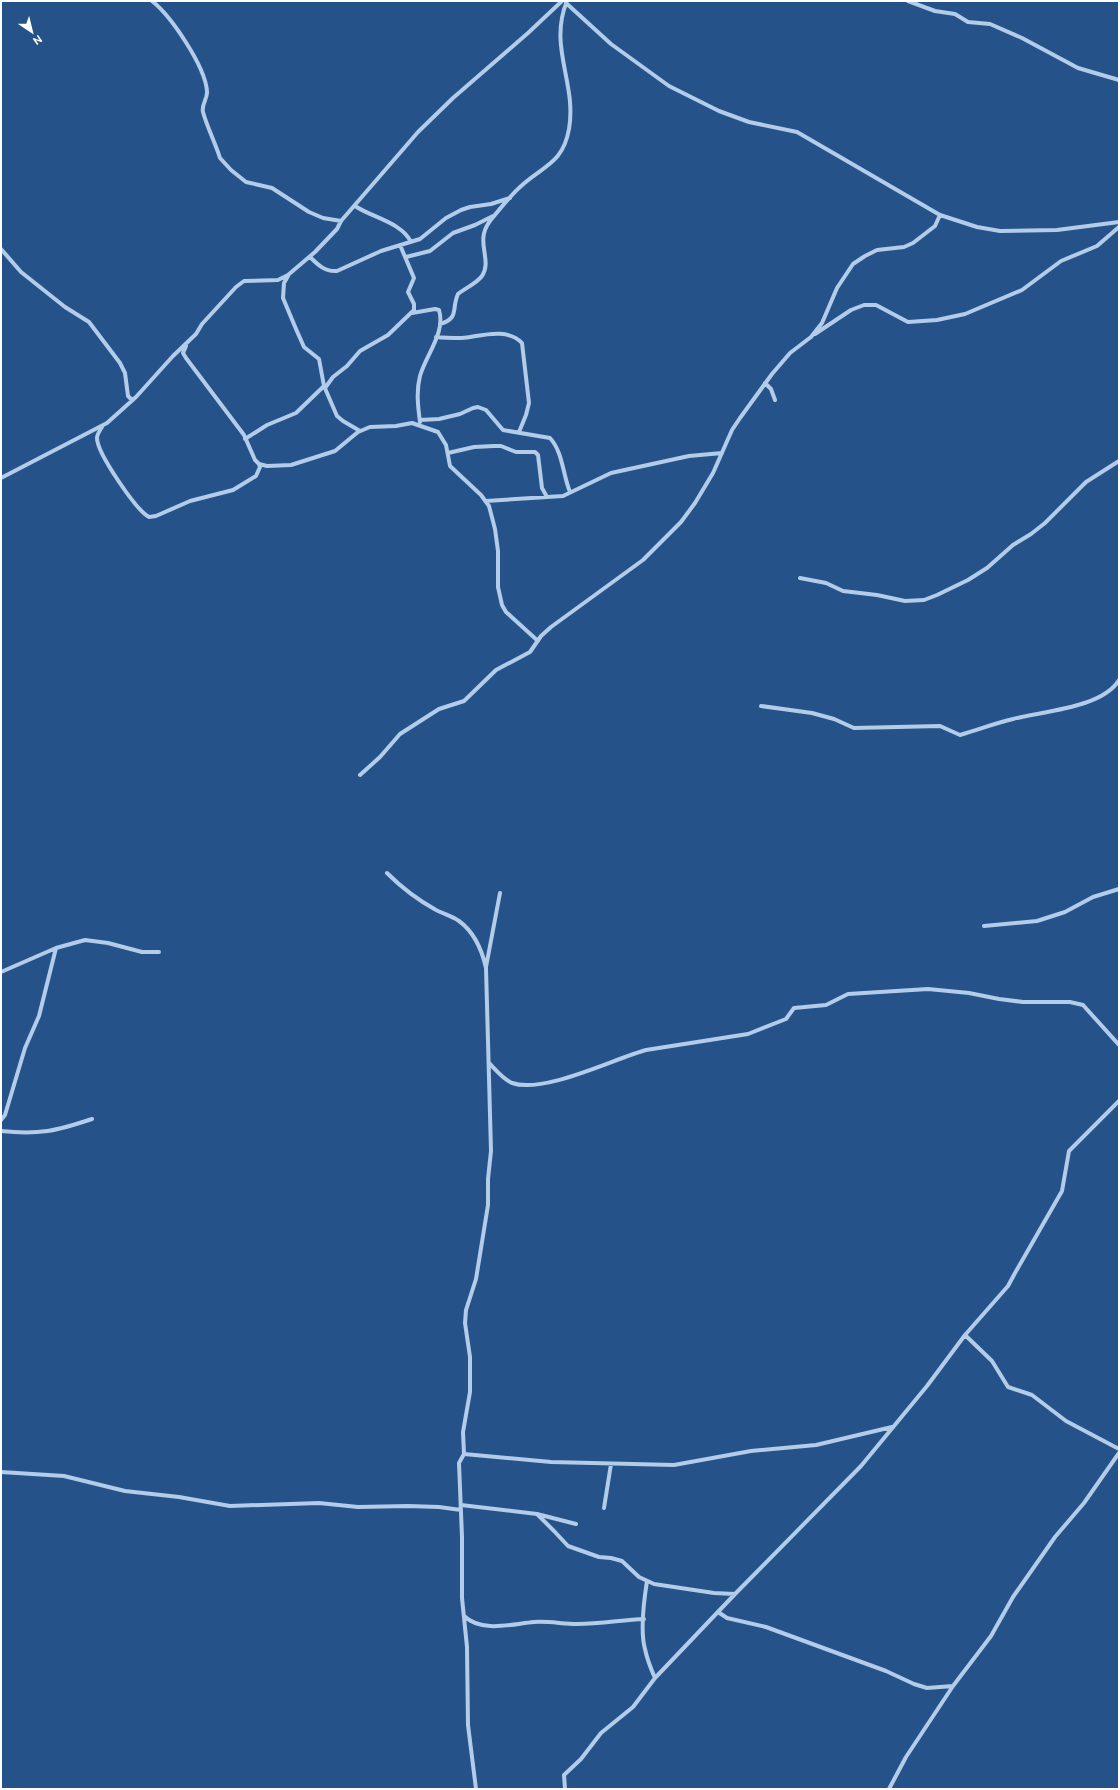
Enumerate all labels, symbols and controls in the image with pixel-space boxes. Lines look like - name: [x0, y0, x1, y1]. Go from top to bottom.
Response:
- north arrow: [12, 12, 52, 52]
- text: N: [31, 33, 45, 47]

